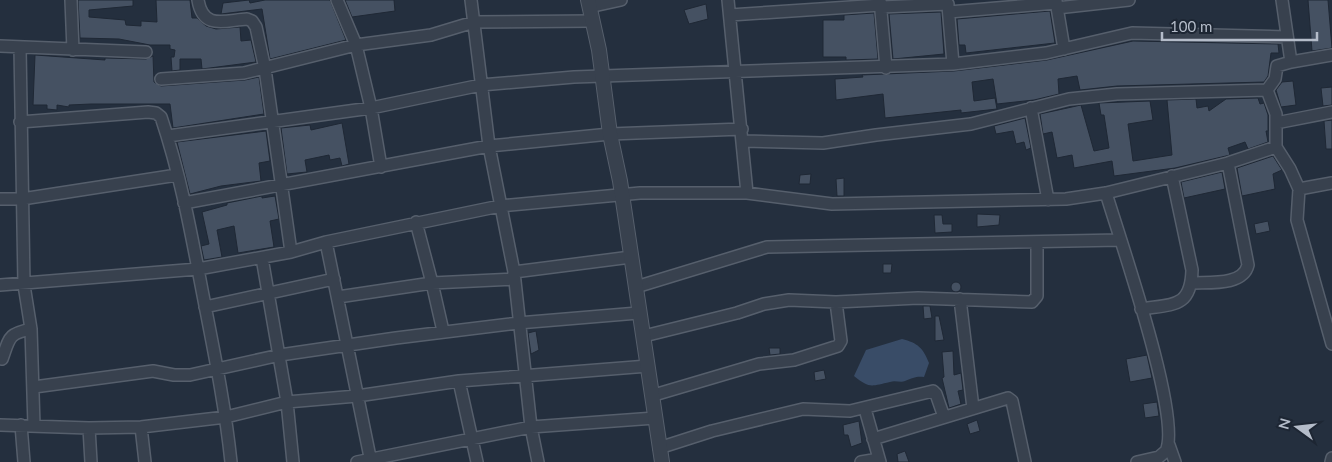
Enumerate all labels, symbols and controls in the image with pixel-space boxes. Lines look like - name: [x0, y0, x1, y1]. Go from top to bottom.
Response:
- scale bar: [1162, 10, 1317, 42]
- text: 100 m: [1170, 17, 1212, 35]
- north arrow: [1272, 402, 1322, 452]
- text: N: [1274, 416, 1294, 431]

